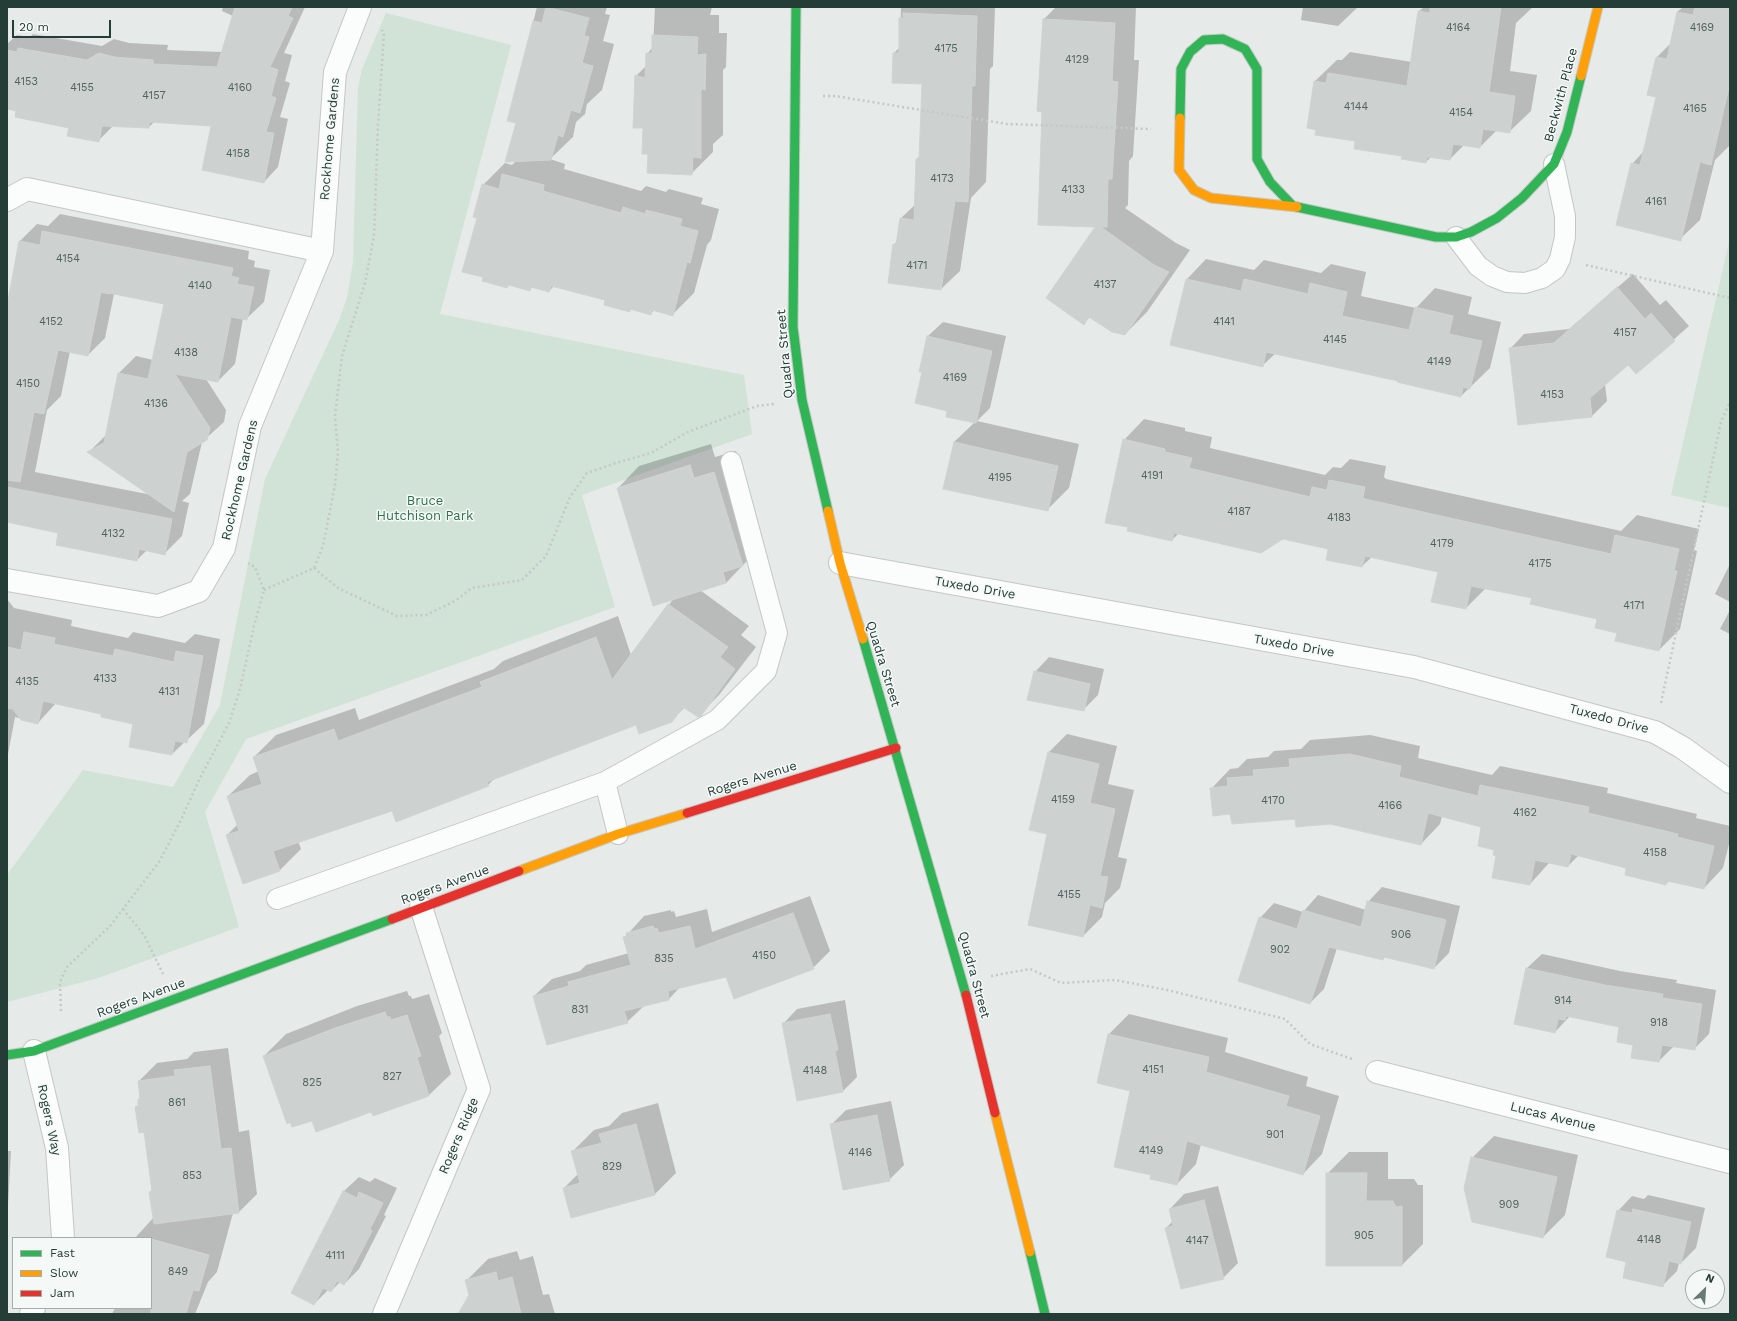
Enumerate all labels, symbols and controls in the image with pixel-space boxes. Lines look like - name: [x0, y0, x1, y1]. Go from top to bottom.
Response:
- scale bar: [14, 12, 113, 38]
- text: 20 m: [19, 20, 49, 34]
- house number: 4164: [1446, 21, 1470, 35]
- house number: 4169: [1690, 21, 1714, 35]
- house number: 4175: [934, 42, 958, 56]
- street label: Beckwith Place: [1541, 46, 1581, 144]
- house number: 4129: [1065, 53, 1089, 67]
- house number: 4153: [14, 75, 38, 89]
- street label: Rockhome Gardens: [317, 77, 343, 201]
- house number: 4155: [70, 81, 94, 95]
- house number: 4160: [228, 81, 252, 95]
- house number: 4157: [142, 89, 166, 103]
- house number: 4144: [1344, 100, 1368, 114]
- house number: 4165: [1683, 102, 1707, 116]
- house number: 4154: [1449, 106, 1473, 120]
- house number: 4158: [226, 147, 250, 161]
- house number: 4173: [930, 172, 954, 186]
- house number: 4133: [1061, 183, 1085, 197]
- house number: 4161: [1645, 195, 1667, 209]
- house number: 4154: [56, 252, 80, 266]
- house number: 4171: [906, 259, 928, 273]
- house number: 4137: [1094, 278, 1116, 292]
- house number: 4140: [188, 279, 212, 293]
- street label: Quadra Street: [773, 309, 797, 399]
- house number: 4152: [39, 315, 63, 329]
- house number: 4141: [1213, 315, 1235, 329]
- house number: 4157: [1613, 326, 1637, 340]
- house number: 4145: [1323, 333, 1347, 347]
- house number: 4138: [174, 346, 198, 360]
- house number: 4149: [1427, 355, 1451, 369]
- house number: 4169: [943, 371, 967, 385]
- house number: 4150: [16, 377, 40, 391]
- house number: 4153: [1540, 388, 1564, 402]
- house number: 4136: [144, 397, 168, 411]
- street label: Rockhome Gardens: [219, 418, 261, 542]
- house number: 4191: [1141, 469, 1163, 483]
- house number: 4195: [988, 471, 1012, 485]
- park label: Bruce Hutchison Park: [377, 493, 473, 524]
- house number: 4187: [1227, 505, 1251, 519]
- house number: 4183: [1327, 511, 1351, 525]
- house number: 4132: [101, 527, 125, 541]
- house number: 4179: [1430, 537, 1454, 551]
- house number: 4175: [1528, 557, 1552, 571]
- street label: Tuxedo Drive: [933, 573, 1017, 603]
- house number: 4171: [1623, 599, 1645, 613]
- street label: Quadra Street: [862, 619, 904, 709]
- street label: Tuxedo Drive: [1252, 631, 1336, 661]
- house number: 4133: [93, 672, 117, 686]
- house number: 4135: [15, 675, 39, 689]
- house number: 4131: [158, 685, 180, 699]
- street label: Tuxedo Drive: [1567, 701, 1651, 737]
- street label: Rogers Avenue: [705, 758, 799, 800]
- house number: 4159: [1051, 793, 1075, 807]
- house number: 4170: [1261, 794, 1285, 808]
- house number: 4166: [1378, 799, 1402, 813]
- house number: 4162: [1513, 806, 1537, 820]
- house number: 4158: [1643, 846, 1667, 860]
- street label: Rogers Avenue: [399, 862, 491, 908]
- house number: 4155: [1057, 888, 1081, 902]
- house number: 906: [1391, 928, 1411, 942]
- street label: Quadra Street: [955, 930, 993, 1020]
- house number: 902: [1270, 943, 1290, 957]
- house number: 4150: [752, 949, 776, 963]
- house number: 835: [654, 952, 674, 966]
- street label: Rogers Avenue: [95, 975, 187, 1021]
- house number: 914: [1554, 994, 1572, 1008]
- house number: 831: [571, 1003, 589, 1017]
- house number: 918: [1650, 1016, 1668, 1030]
- house number: 4151: [1142, 1063, 1164, 1077]
- house number: 4148: [803, 1064, 827, 1078]
- house number: 827: [382, 1070, 402, 1084]
- house number: 825: [302, 1076, 322, 1090]
- street label: Rogers Way: [34, 1083, 64, 1157]
- street label: Rogers Ridge: [436, 1095, 482, 1177]
- house number: 861: [168, 1096, 186, 1110]
- street label: Lucas Avenue: [1509, 1099, 1597, 1135]
- house number: 901: [1266, 1128, 1284, 1142]
- house number: 4149: [1139, 1144, 1163, 1158]
- house number: 4146: [848, 1146, 872, 1160]
- house number: 829: [602, 1160, 622, 1174]
- house number: 853: [182, 1169, 202, 1183]
- house number: 909: [1499, 1198, 1519, 1212]
- house number: 905: [1354, 1229, 1374, 1243]
- house number: 4148: [1637, 1233, 1661, 1247]
- house number: 4147: [1185, 1234, 1209, 1248]
- legend: [12, 1237, 152, 1309]
- text: Fast: [50, 1246, 75, 1260]
- house number: 4111: [325, 1249, 345, 1263]
- house number: 849: [168, 1265, 188, 1279]
- text: Slow: [50, 1266, 78, 1280]
- north arrow: [1685, 1269, 1725, 1309]
- text: N: [1703, 1271, 1716, 1286]
- text: Jam: [50, 1286, 75, 1300]

